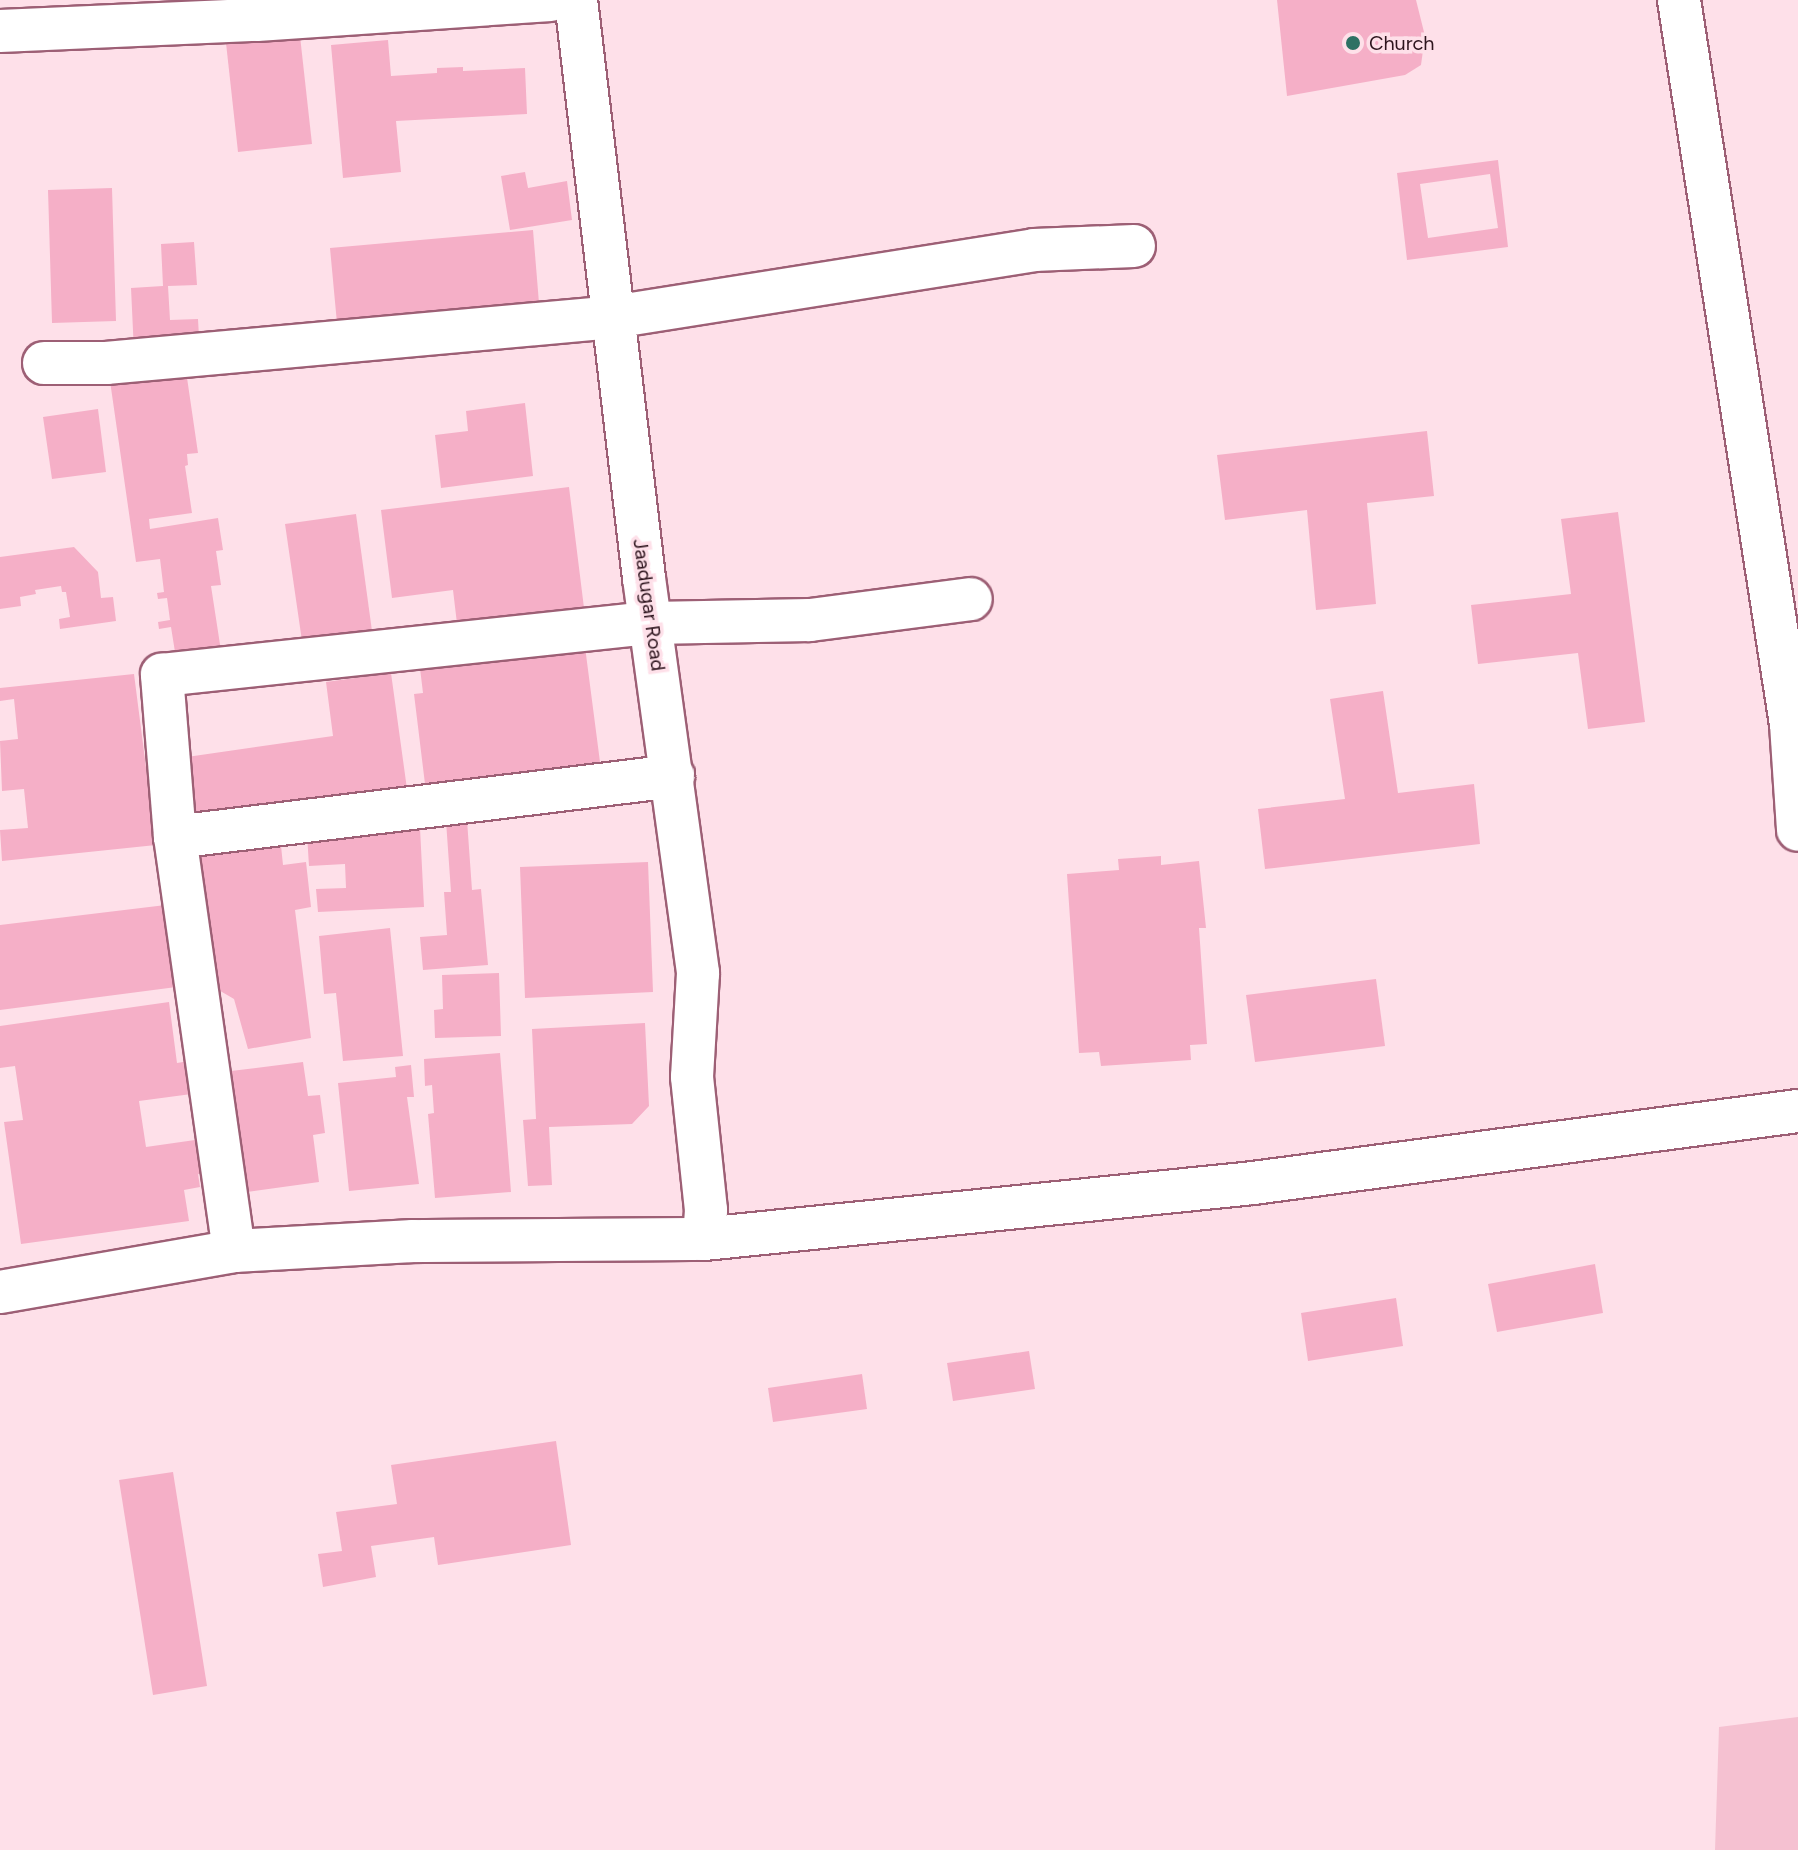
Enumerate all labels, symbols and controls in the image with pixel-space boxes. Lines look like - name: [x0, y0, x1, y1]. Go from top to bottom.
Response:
- place label: Church: [1369, 31, 1434, 55]
- marker: Church: [1344, 34, 1362, 52]
- street label: Jaadugar Road: [628, 537, 670, 673]

